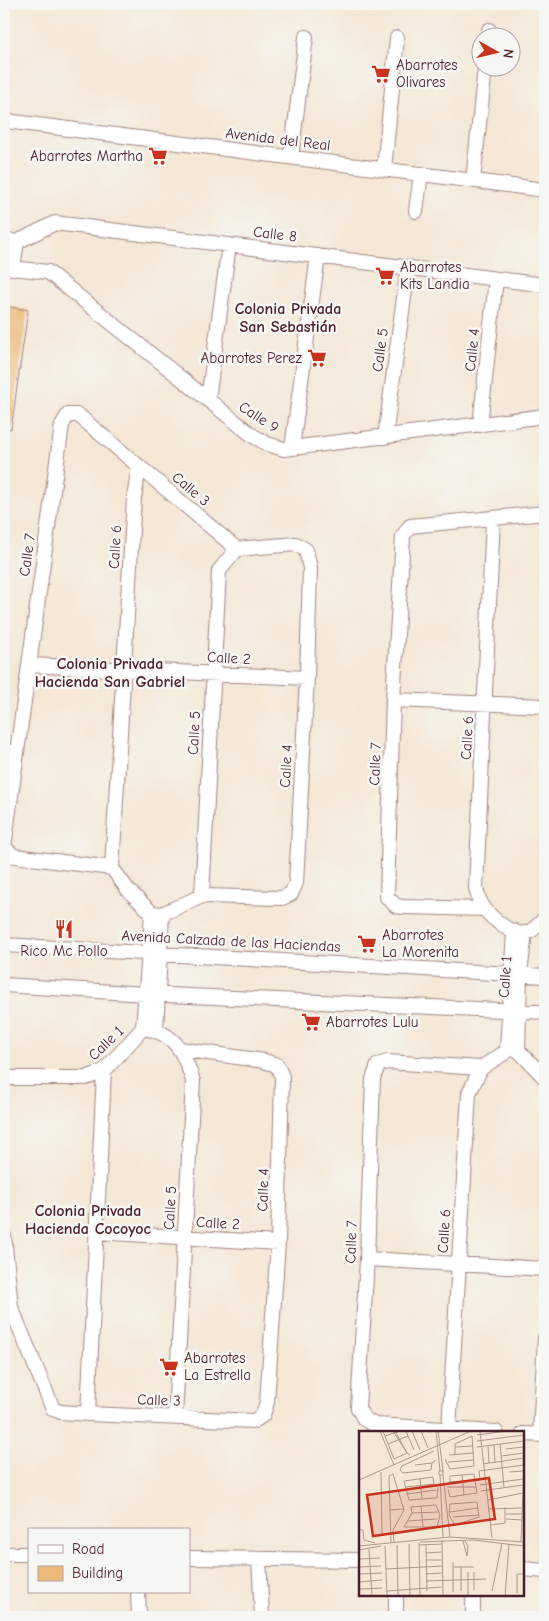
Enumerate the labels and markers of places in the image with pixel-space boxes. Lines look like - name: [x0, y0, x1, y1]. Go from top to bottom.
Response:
- place label: Abarrotes Olivares: [396, 56, 458, 91]
- supermarket icon: Abarrotes Olivares: [370, 63, 392, 85]
- supermarket icon: Abarrotes Martha: [147, 145, 169, 167]
- place label: Abarrotes Martha: [30, 147, 143, 165]
- place label: Abarrotes Kits Landia: [400, 258, 470, 293]
- supermarket icon: Abarrotes Kits Landia: [374, 265, 396, 287]
- supermarket icon: Abarrotes Perez: [306, 347, 328, 369]
- place label: Abarrotes Perez: [200, 349, 302, 367]
- restaurant icon: Rico Mc Pollo: [53, 918, 75, 940]
- place label: Abarrotes La Morenita: [382, 926, 459, 961]
- supermarket icon: Abarrotes La Morenita: [356, 933, 378, 955]
- place label: Rico Mc Pollo: [20, 942, 108, 960]
- supermarket icon: Abarrotes Lulu: [300, 1011, 322, 1033]
- place label: Abarrotes Lulu: [326, 1013, 419, 1031]
- place label: Abarrotes La Estrella: [184, 1349, 251, 1384]
- supermarket icon: Abarrotes La Estrella: [158, 1356, 180, 1378]

